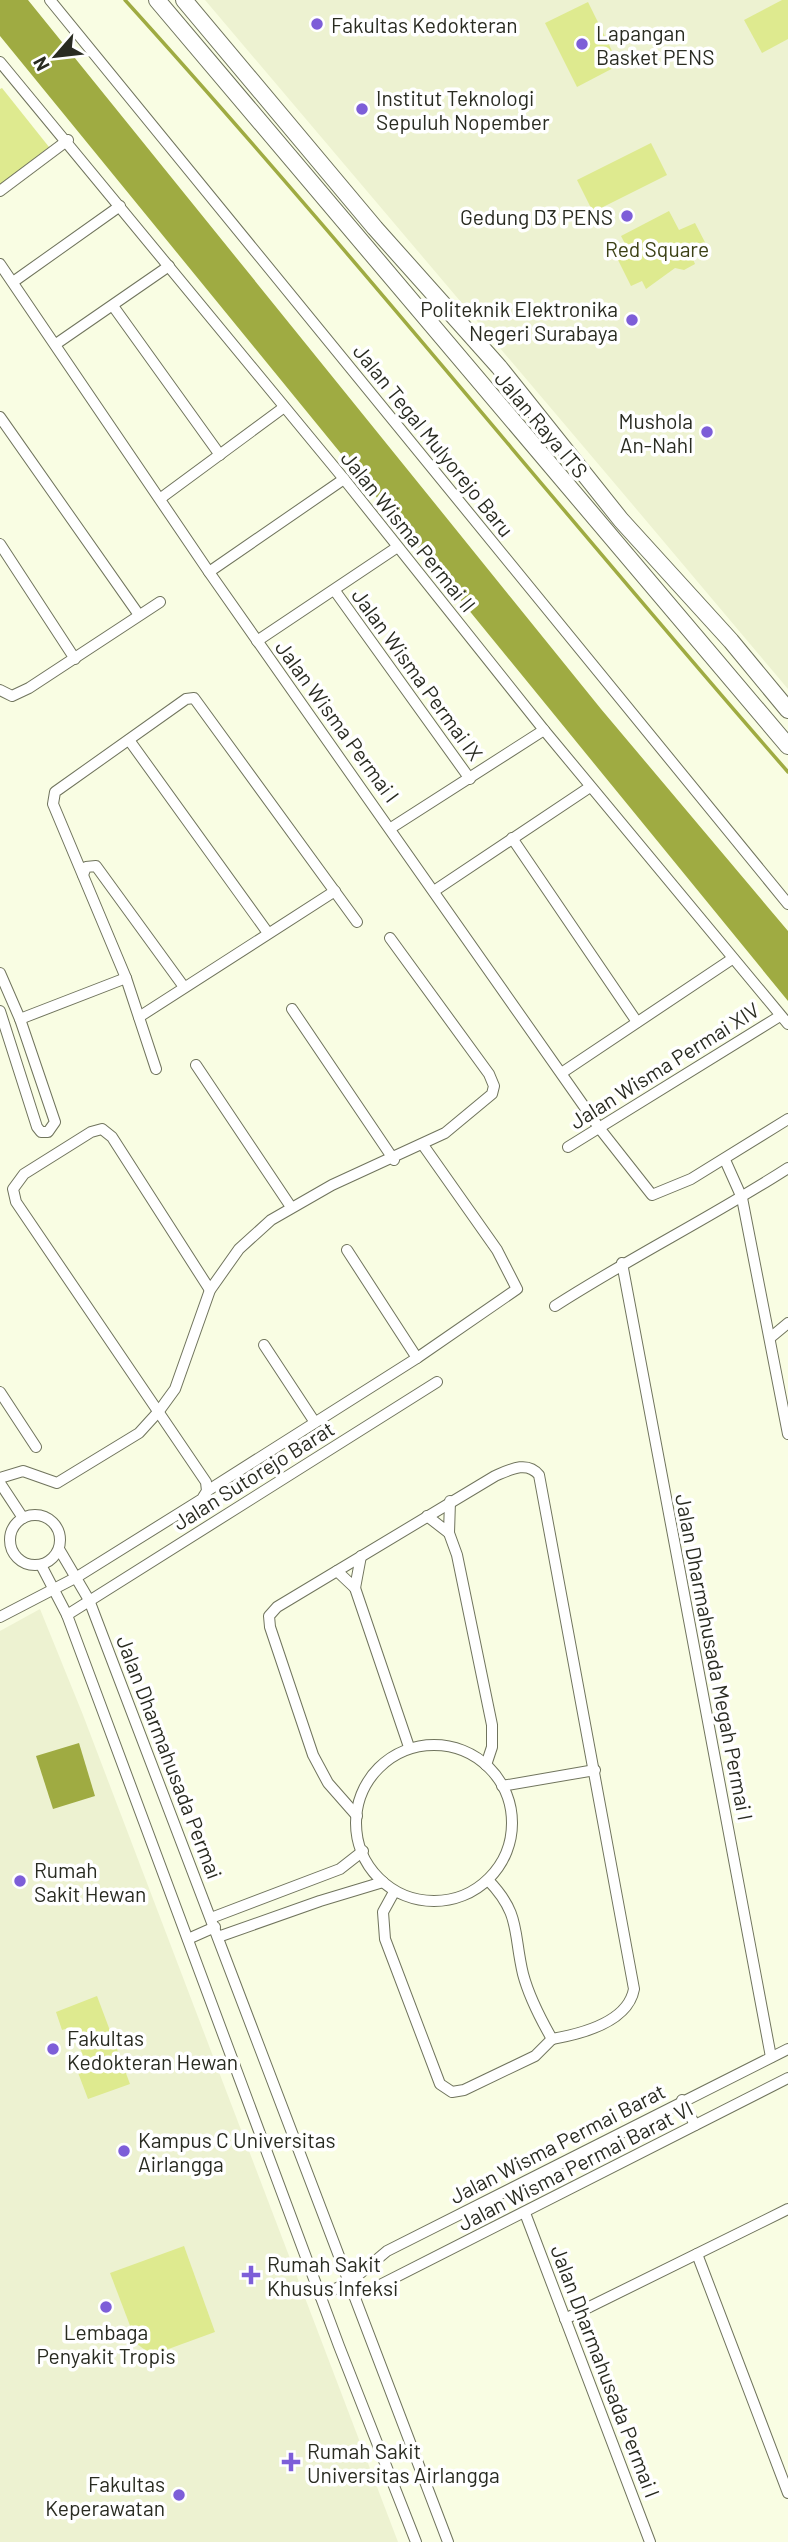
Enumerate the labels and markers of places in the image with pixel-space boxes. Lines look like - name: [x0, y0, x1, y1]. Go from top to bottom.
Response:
- place label: Fakultas Kedokteran: [331, 12, 518, 37]
- marker: Fakultas Kedokteran: [309, 16, 325, 32]
- place label: Lapangan Basket PENS: [596, 20, 714, 69]
- marker: Lapangan Basket PENS: [574, 36, 590, 52]
- place label: Institut Teknologi Sepuluh Nopember: [376, 85, 550, 134]
- marker: Institut Teknologi Sepuluh Nopember: [354, 101, 370, 117]
- place label: Gedung D3 PENS: [460, 204, 613, 229]
- marker: Gedung D3 PENS: [619, 208, 635, 224]
- place label: Politeknik Elektronika Negeri Surabaya: [420, 296, 618, 345]
- marker: Politeknik Elektronika Negeri Surabaya: [624, 312, 640, 328]
- place label: Mushola An-Nahl: [618, 408, 693, 457]
- marker: Mushola An-Nahl: [699, 424, 715, 440]
- place label: Rumah Sakit Hewan: [34, 1857, 146, 1906]
- marker: Rumah Sakit Hewan: [12, 1873, 28, 1889]
- place label: Fakultas Kedokteran Hewan: [67, 2025, 238, 2074]
- marker: Fakultas Kedokteran Hewan: [45, 2041, 61, 2057]
- place label: Kampus C Universitas Airlangga: [138, 2127, 336, 2176]
- marker: Kampus C Universitas Airlangga: [116, 2143, 132, 2159]
- place label: Rumah Sakit Khusus Infeksi: [267, 2251, 398, 2300]
- marker: Rumah Sakit Khusus Infeksi: [241, 2265, 261, 2285]
- marker: Lembaga Penyakit Tropis: [98, 2299, 114, 2315]
- place label: Lembaga Penyakit Tropis: [36, 2319, 176, 2368]
- place label: Rumah Sakit Universitas Airlangga: [307, 2438, 500, 2487]
- marker: Rumah Sakit Universitas Airlangga: [281, 2452, 301, 2472]
- place label: Fakultas Keperawatan: [45, 2471, 165, 2520]
- marker: Fakultas Keperawatan: [171, 2487, 187, 2503]

